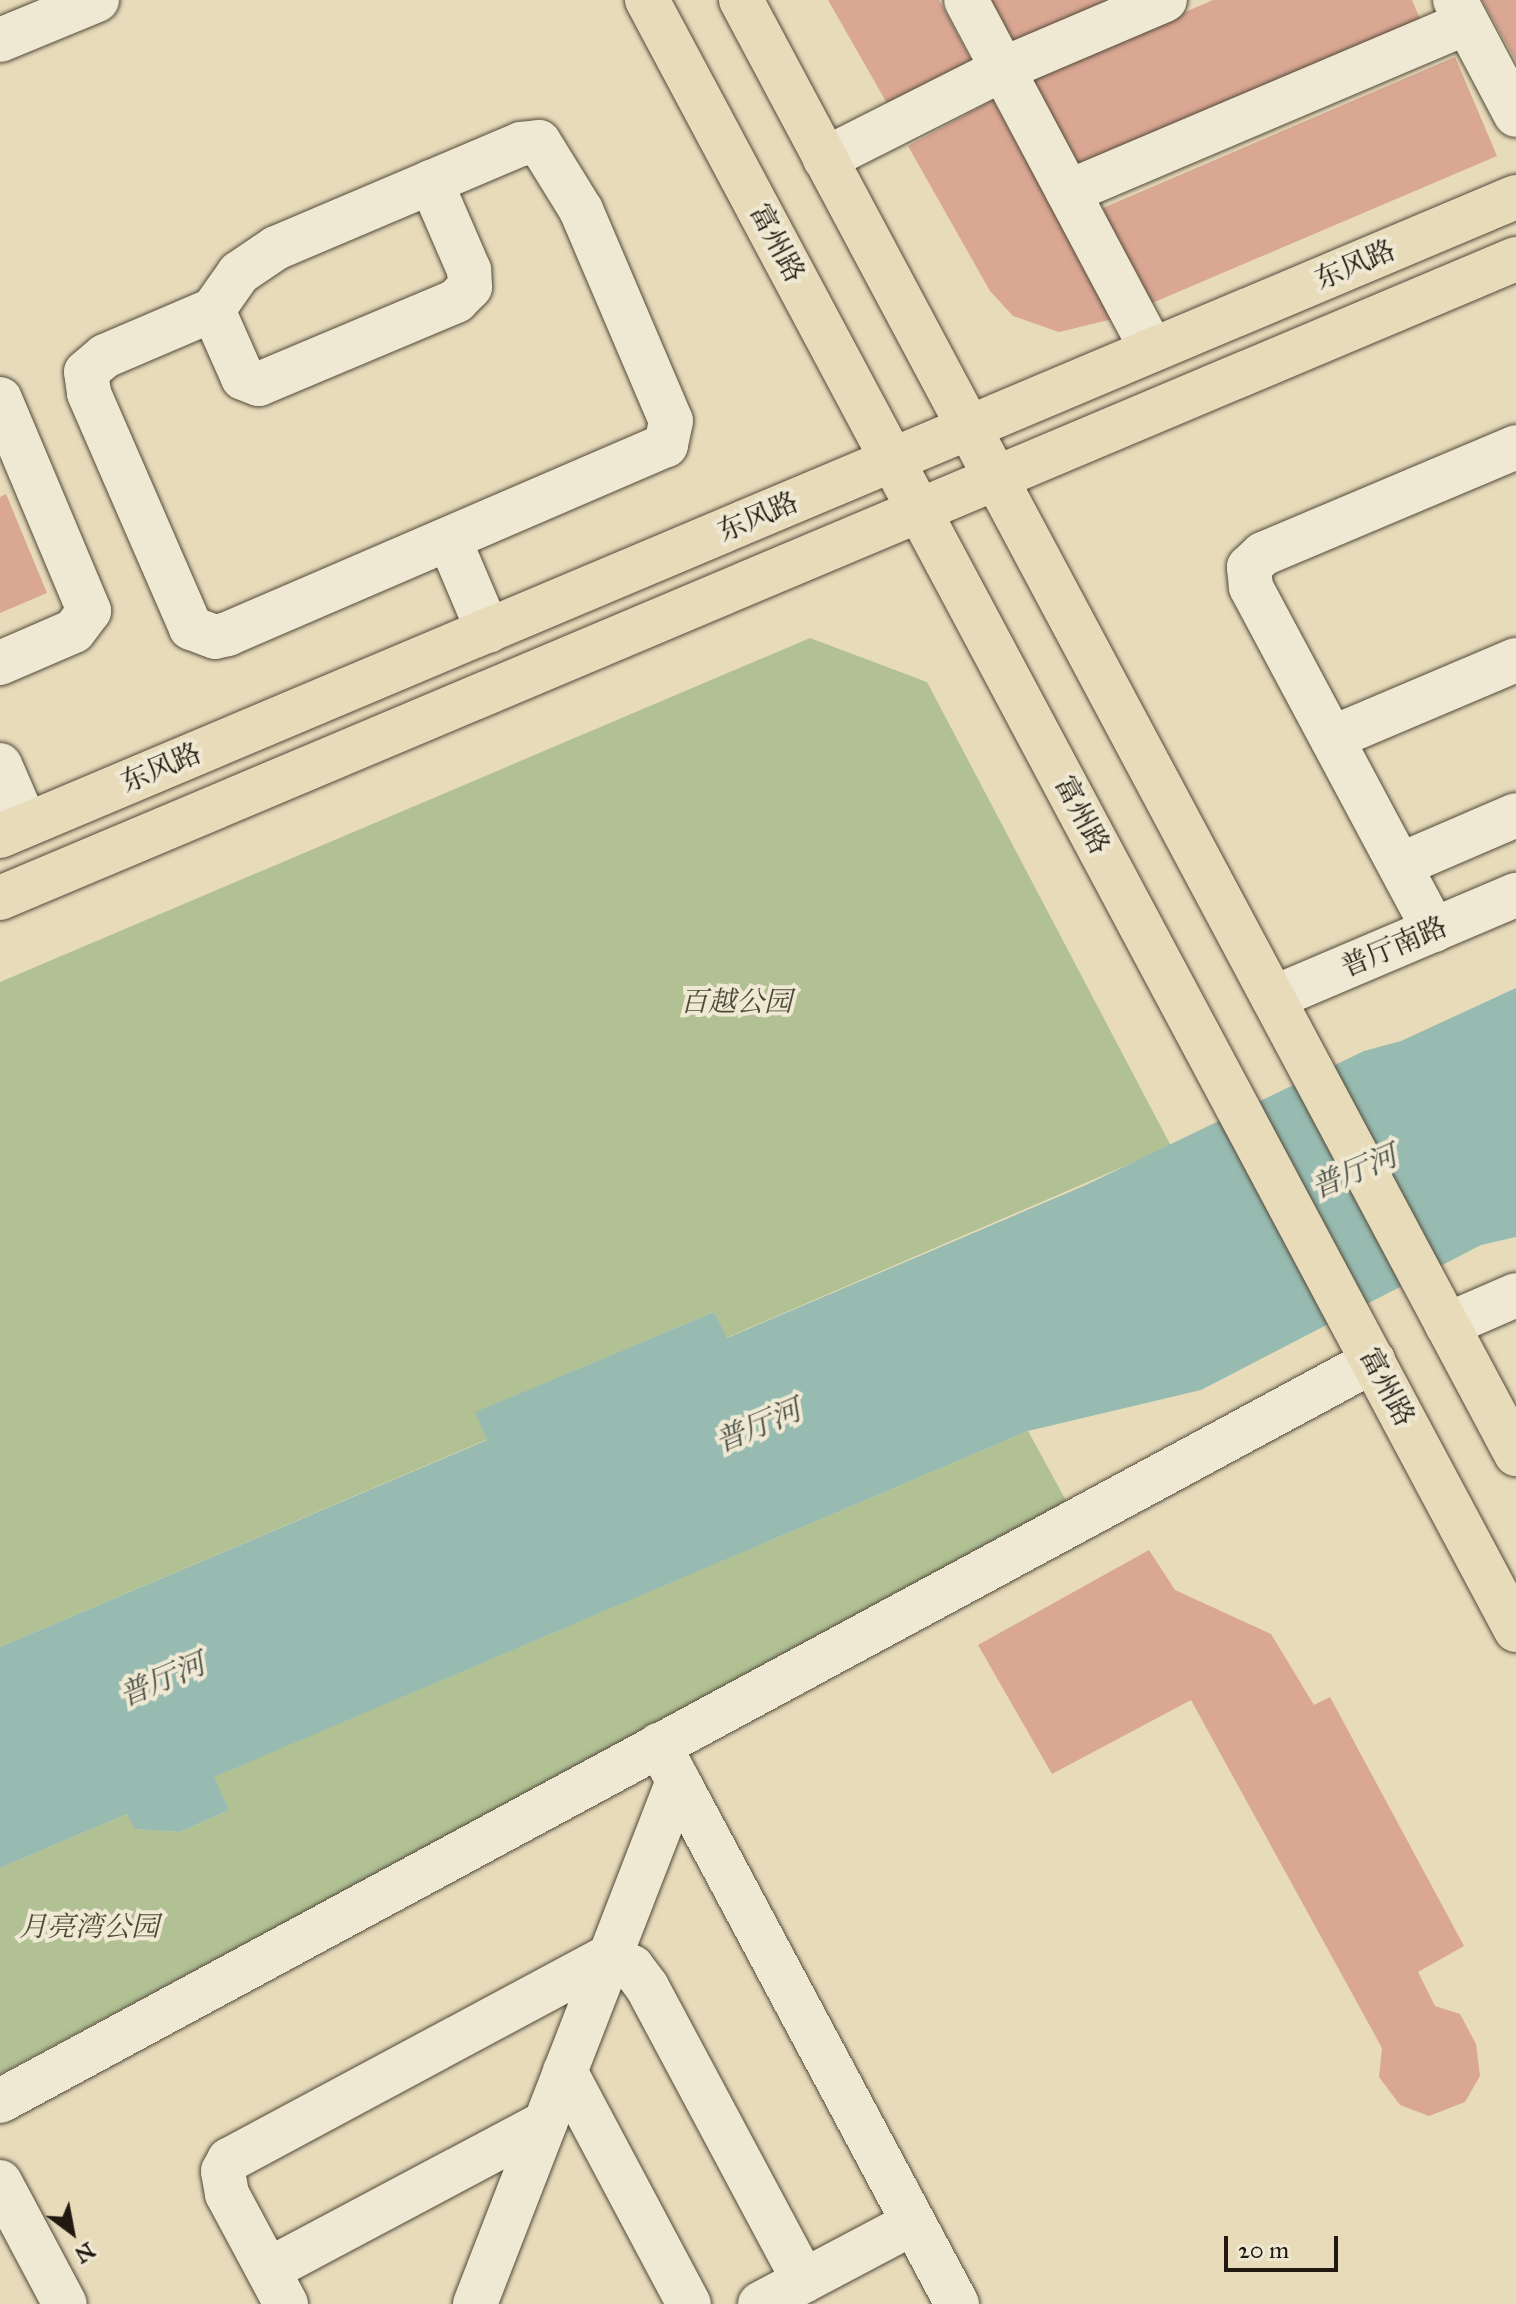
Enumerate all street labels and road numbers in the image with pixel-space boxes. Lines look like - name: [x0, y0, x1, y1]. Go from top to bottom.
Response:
- street label: 富州路: [742, 198, 812, 288]
- street label: 东风路: [1310, 233, 1400, 297]
- street label: 东风路: [713, 485, 803, 549]
- street label: 东风路: [116, 736, 206, 800]
- street label: 富州路: [1047, 770, 1117, 860]
- street label: 普厅南路: [1336, 910, 1452, 984]
- street label: 富州路: [1352, 1342, 1422, 1432]

